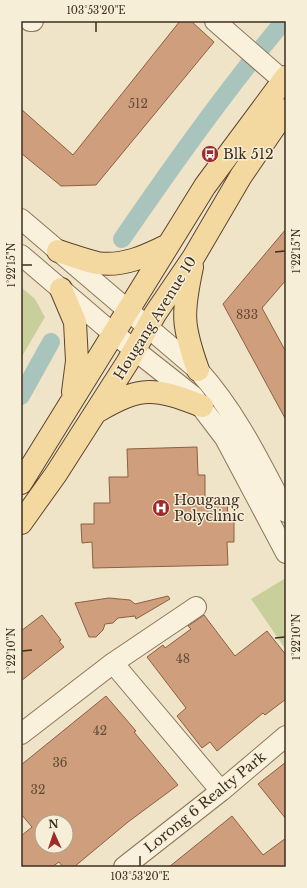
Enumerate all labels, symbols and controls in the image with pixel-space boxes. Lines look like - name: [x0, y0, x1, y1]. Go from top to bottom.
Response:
- text: 103°53'20"E: [66, 4, 126, 17]
- house number: 512: [128, 96, 148, 111]
- bus stop icon: Blk 512: [200, 144, 220, 164]
- place label: Blk 512: [223, 145, 274, 163]
- text: 1°22'15"N: [290, 228, 303, 274]
- text: 1°22'15"N: [5, 242, 18, 288]
- street label: Hougang Avenue 10: [110, 253, 200, 383]
- house number: 833: [236, 307, 258, 322]
- place label: Hougang Polyclinic: [174, 491, 245, 525]
- hospital icon: Hougang Polyclinic: [151, 498, 171, 518]
- text: 1°22'10"N: [290, 614, 303, 660]
- text: 1°22'10"N: [5, 628, 18, 674]
- house number: 48: [176, 651, 190, 666]
- house number: 42: [93, 723, 107, 738]
- street label: Lorong 6 Realty Park: [140, 747, 270, 857]
- house number: 36: [52, 755, 68, 770]
- house number: 32: [31, 782, 45, 797]
- north arrow: [34, 814, 74, 854]
- text: N: [48, 817, 60, 831]
- text: 103°53'20"E: [110, 870, 170, 883]

